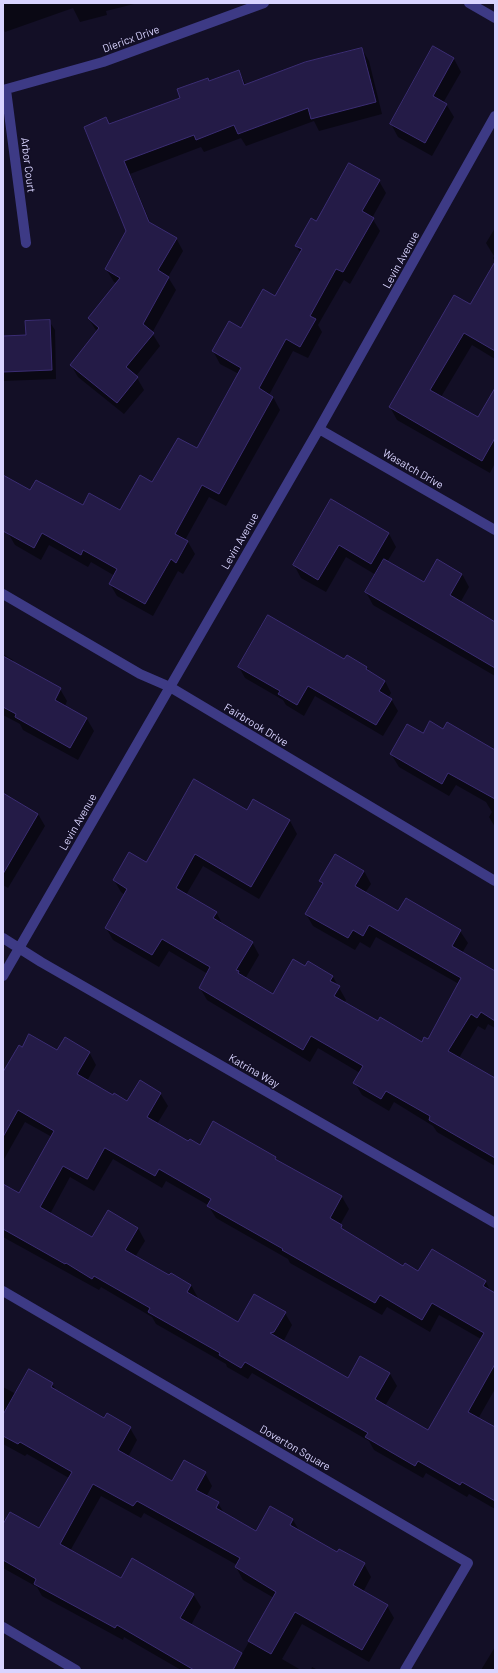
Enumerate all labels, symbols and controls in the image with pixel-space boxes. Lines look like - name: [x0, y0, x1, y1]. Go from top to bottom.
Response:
- street label: Diericx Drive: [101, 23, 161, 55]
- street label: Arbor Court: [18, 137, 38, 193]
- street label: Levin Avenue: [380, 229, 422, 291]
- street label: Wasatch Drive: [380, 446, 446, 492]
- street label: Levin Avenue: [219, 510, 261, 572]
- street label: Fairbrook Drive: [222, 701, 290, 749]
- street label: Levin Avenue: [57, 791, 99, 853]
- street label: Katrina Way: [226, 1051, 282, 1091]
- street label: Doverton Square: [257, 1422, 333, 1474]

